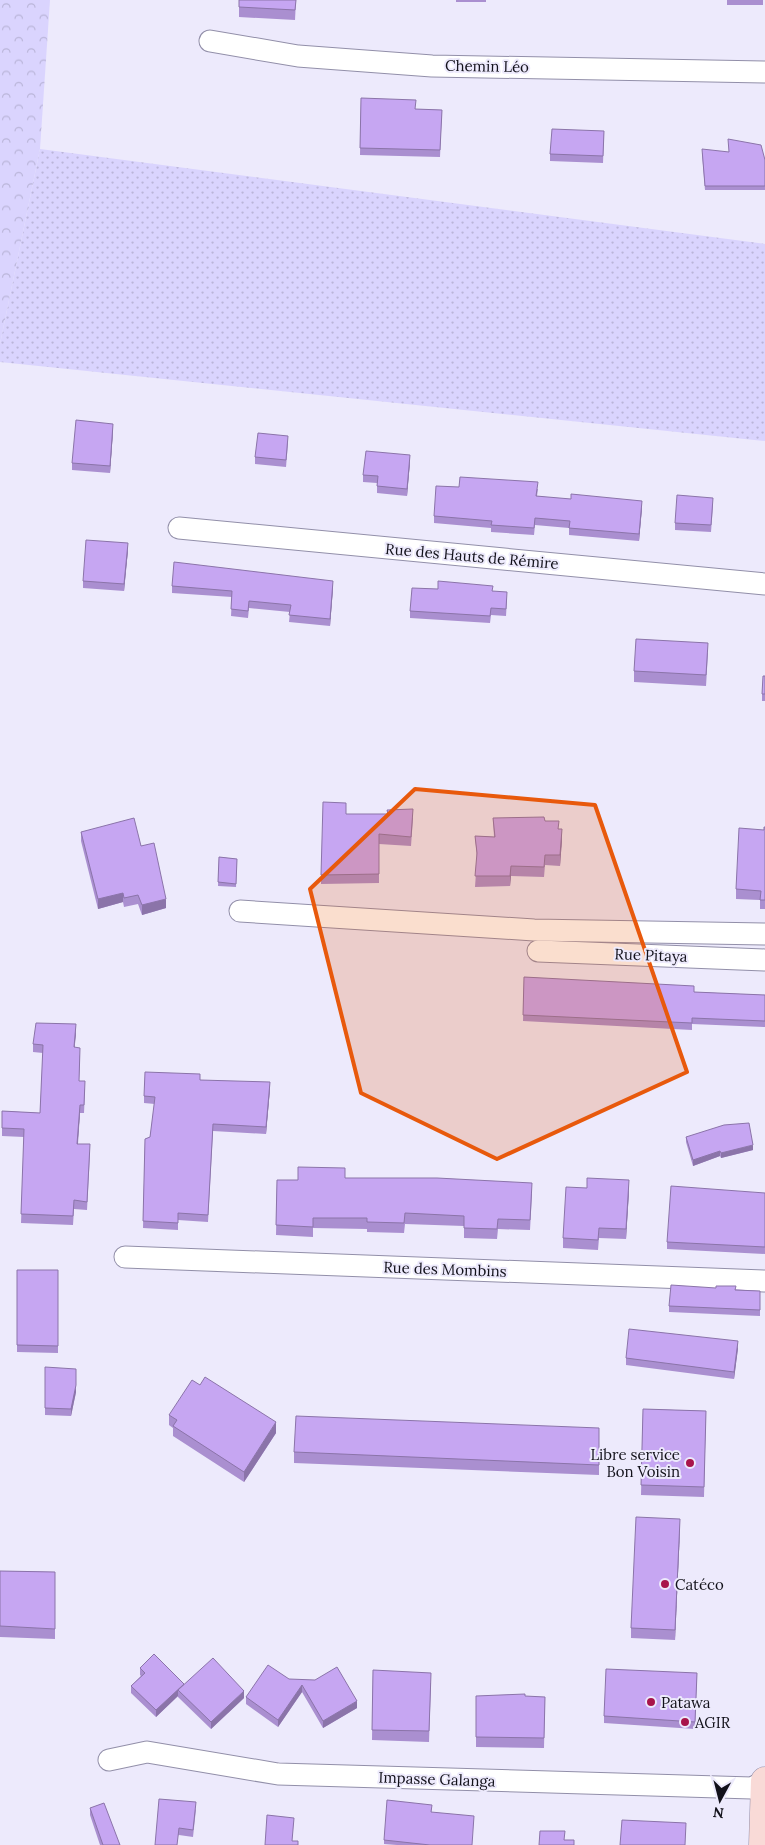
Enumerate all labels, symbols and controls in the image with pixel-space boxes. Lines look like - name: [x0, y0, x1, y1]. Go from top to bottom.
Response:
- street label: Chemin Léo: [445, 56, 529, 76]
- street label: Rue des Hauts de Rémire: [385, 539, 559, 573]
- street label: Rue Pitaya: [614, 944, 688, 966]
- street label: Rue des Mombins: [383, 1257, 507, 1281]
- place label: Libre service Bon Voisin: [590, 1445, 680, 1481]
- marker: Libre service Bon Voisin: [684, 1457, 696, 1469]
- place label: Catéco: [675, 1575, 724, 1594]
- marker: Catéco: [659, 1578, 671, 1590]
- place label: Patawa: [661, 1693, 711, 1712]
- marker: Patawa: [645, 1696, 657, 1708]
- place label: AGIR: [694, 1713, 731, 1732]
- marker: AGIR: [679, 1716, 691, 1728]
- street label: Impasse Galanga: [378, 1767, 496, 1791]
- north arrow: [695, 1775, 745, 1825]
- text: N: [712, 1803, 725, 1822]

